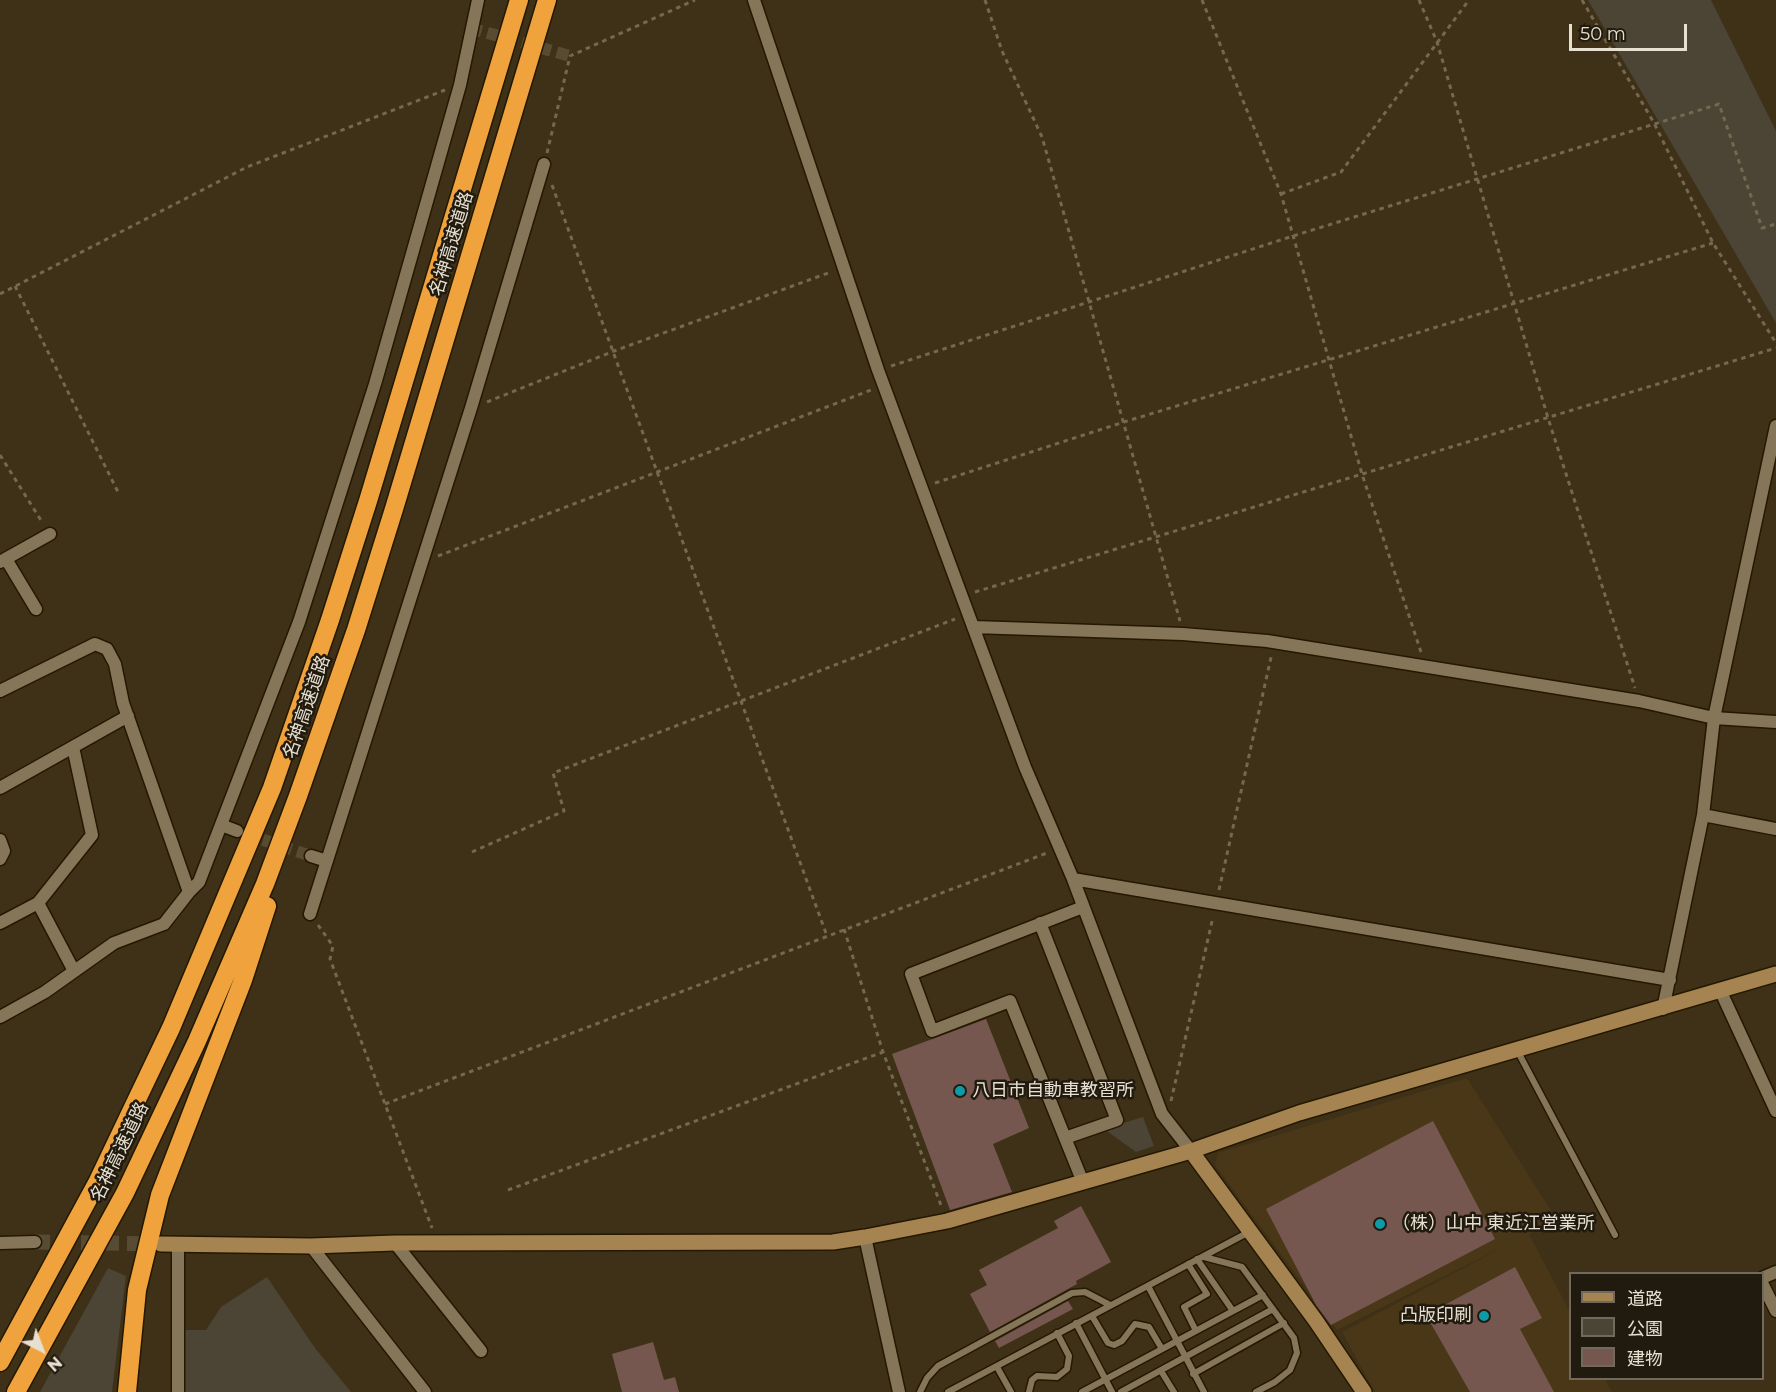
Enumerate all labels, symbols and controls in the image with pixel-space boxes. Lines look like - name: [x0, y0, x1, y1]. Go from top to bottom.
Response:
- scale bar: [1572, 12, 1690, 50]
- text: 50 m: [1580, 23, 1626, 45]
- street label: 名神高速道路: [426, 189, 478, 299]
- street label: 名神高速道路: [279, 652, 335, 762]
- place label: 八日市自動車教習所: [972, 1080, 1134, 1102]
- marker: 八日市自動車教習所: [953, 1084, 967, 1098]
- street label: 名神高速道路: [87, 1099, 153, 1205]
- place label: （株）山中 東近江営業所: [1392, 1213, 1595, 1235]
- marker: （株）山中 東近江営業所: [1373, 1217, 1387, 1231]
- legend: [1569, 1272, 1764, 1380]
- text: 道路: [1627, 1288, 1663, 1310]
- place label: 凸版印刷: [1400, 1305, 1472, 1327]
- marker: 凸版印刷: [1477, 1309, 1491, 1323]
- text: 公園: [1627, 1318, 1663, 1340]
- north arrow: [12, 1320, 72, 1380]
- text: 建物: [1627, 1348, 1663, 1370]
- text: N: [43, 1352, 66, 1375]

